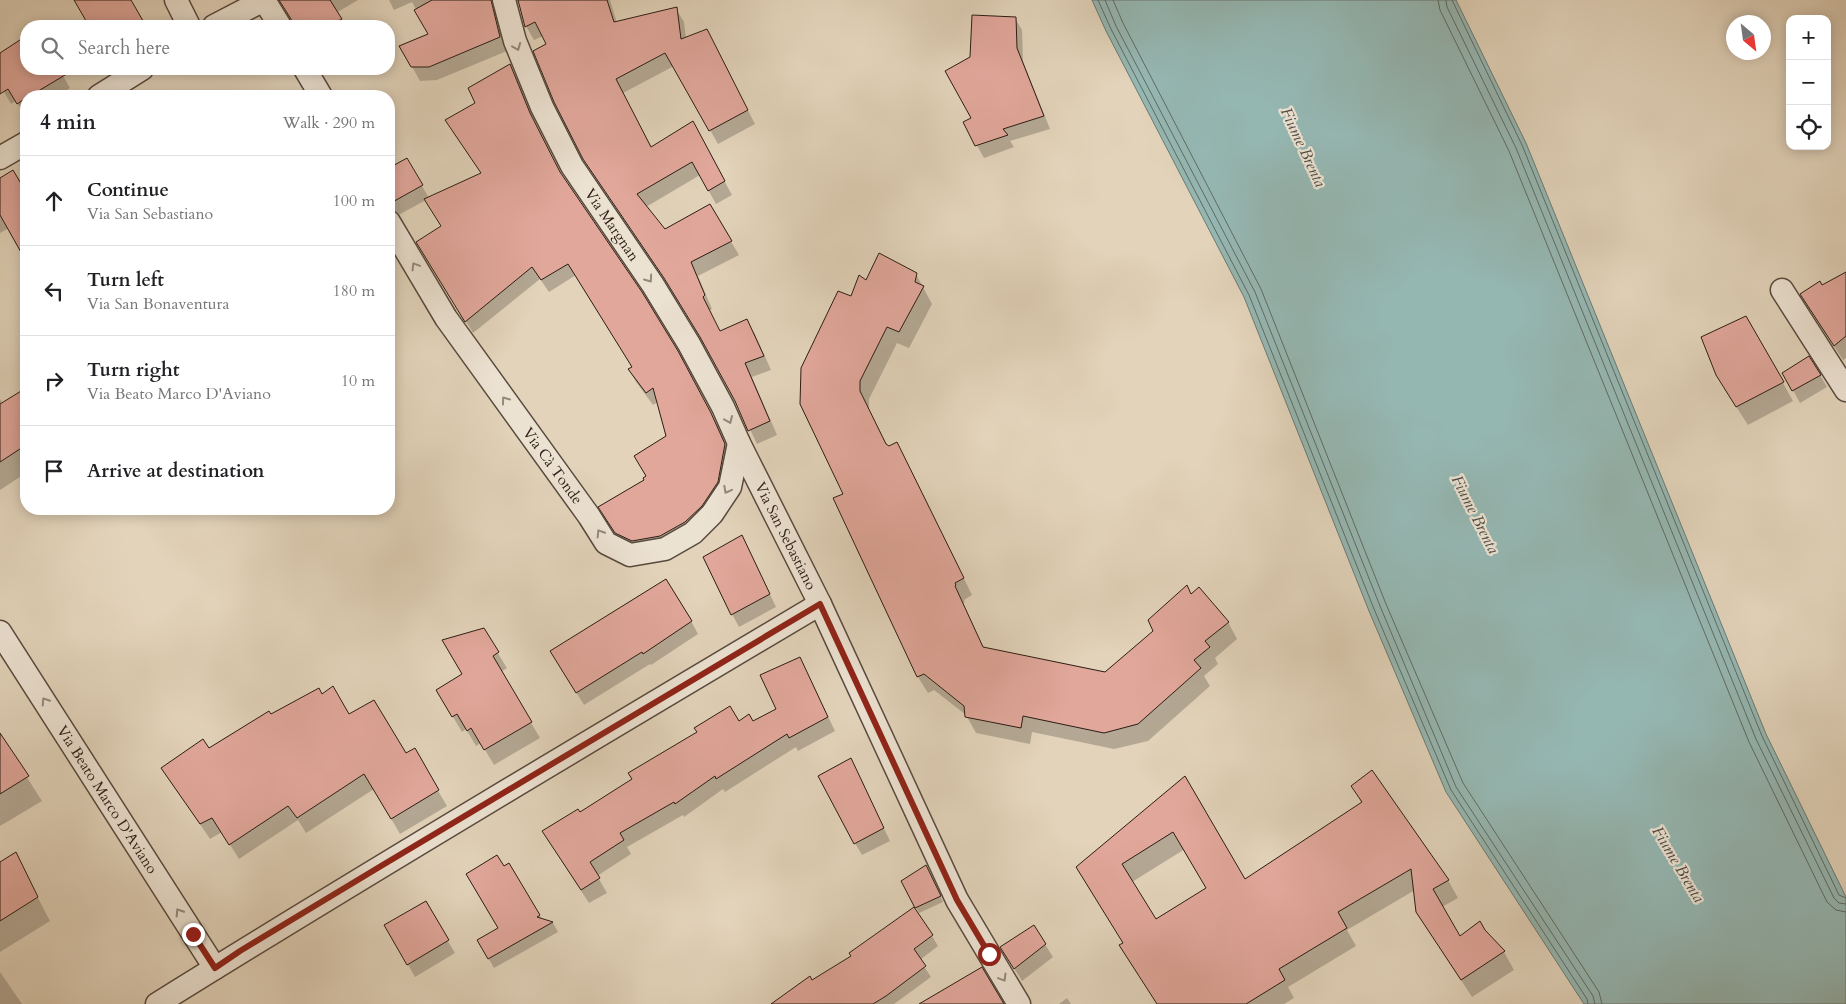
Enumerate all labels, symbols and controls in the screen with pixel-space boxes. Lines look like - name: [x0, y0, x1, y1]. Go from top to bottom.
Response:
- north arrow: [1726, 15, 1771, 60]
- map controls: [1786, 15, 1831, 150]
- button: +: [1786, 15, 1831, 60]
- search box: [20, 20, 395, 75]
- icon: search: [38, 34, 66, 62]
- text: Search here: [78, 35, 170, 61]
- one-way arrow: [511, 42, 522, 51]
- button: −: [1786, 60, 1831, 105]
- water label: Fiume Brenta: [1275, 104, 1331, 191]
- button: locate: [1786, 105, 1831, 150]
- text: 4 min: [40, 108, 96, 137]
- text: Walk · 290 m: [283, 112, 375, 134]
- text: Continue: [87, 177, 169, 203]
- street label: Via Margnan: [580, 184, 644, 265]
- icon: ahead: [40, 187, 68, 215]
- text: 100 m: [333, 190, 375, 212]
- text: Via San Sebastiano: [87, 203, 213, 225]
- one-way arrow: [411, 262, 421, 271]
- text: Turn left: [87, 267, 164, 293]
- one-way arrow: [643, 273, 652, 282]
- icon: left: [40, 277, 68, 305]
- text: 180 m: [333, 280, 375, 302]
- text: Via San Bonaventura: [87, 293, 229, 315]
- text: Turn right: [87, 357, 179, 383]
- icon: right: [40, 367, 68, 395]
- text: 10 m: [341, 370, 375, 392]
- text: Via Beato Marco D'Aviano: [87, 383, 271, 405]
- one-way arrow: [502, 397, 511, 406]
- one-way arrow: [722, 415, 733, 424]
- street label: Via Cà Tonde: [518, 423, 587, 508]
- icon: arrive: [40, 457, 68, 485]
- text: Arrive at destination: [87, 458, 264, 484]
- water label: Fiume Brenta: [1446, 471, 1504, 558]
- street label: Via San Sebastiano: [750, 479, 821, 593]
- one-way arrow: [723, 484, 733, 493]
- one-way arrow: [596, 529, 606, 538]
- one-way arrow: [42, 698, 51, 707]
- street label: Via Beato Marco D'Aviano: [52, 722, 162, 878]
- water label: Fiume Brenta: [1647, 822, 1710, 907]
- one-way arrow: [176, 908, 186, 917]
- route end: [182, 923, 205, 946]
- route start: [978, 943, 1001, 966]
- one-way arrow: [996, 972, 1006, 981]

